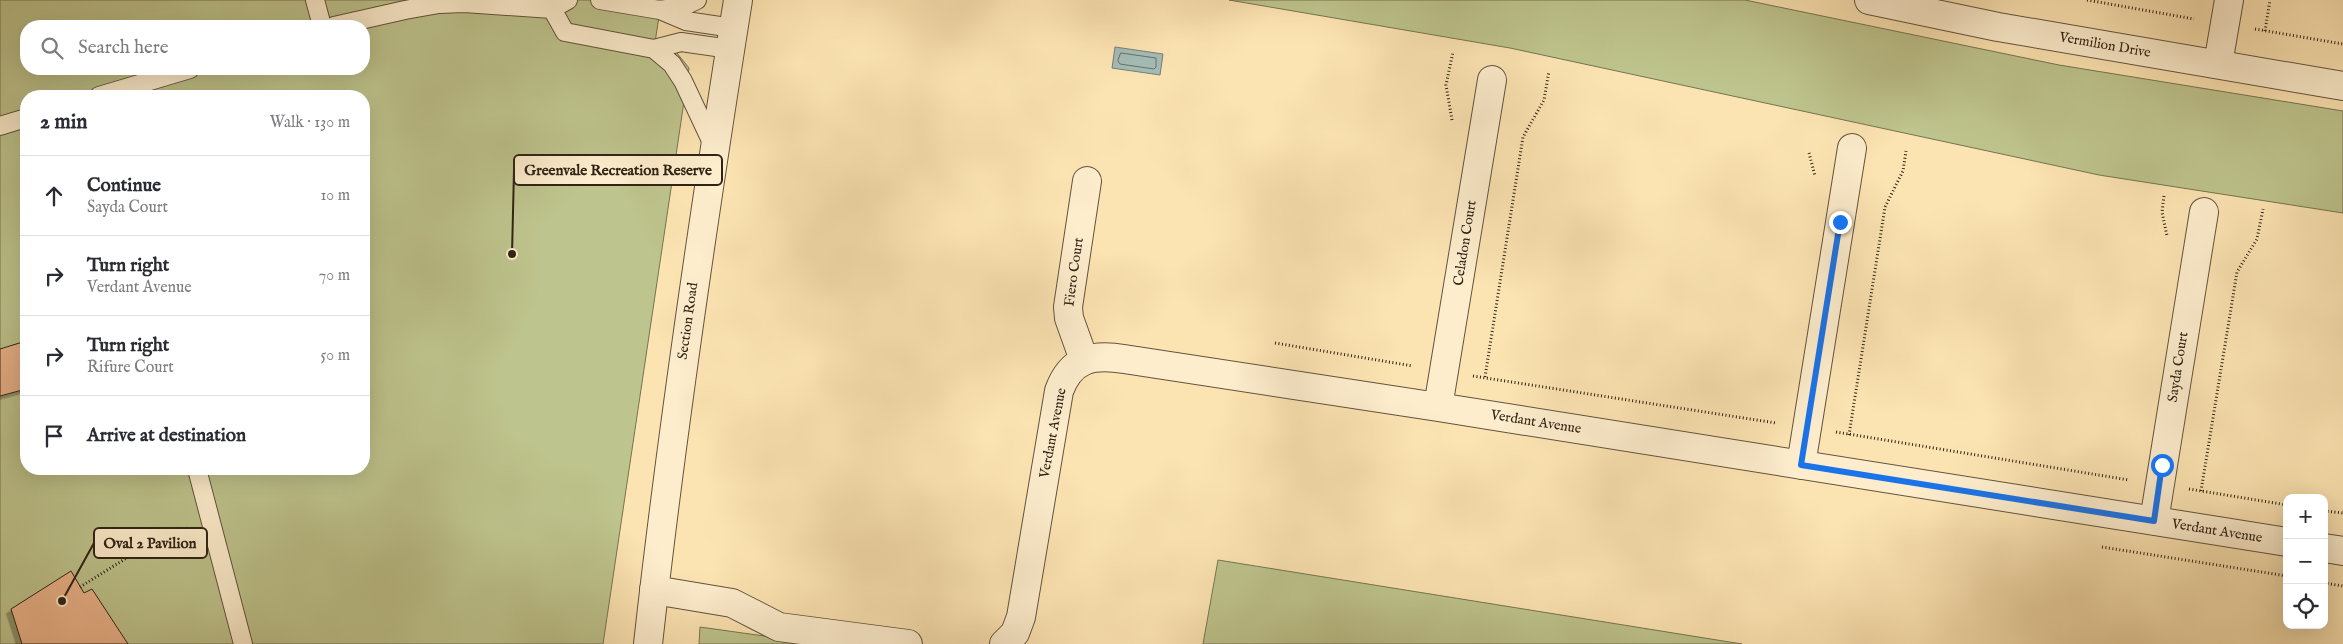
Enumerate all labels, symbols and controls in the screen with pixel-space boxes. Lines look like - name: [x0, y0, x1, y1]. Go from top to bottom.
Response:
- search box: [20, 20, 370, 75]
- street label: Vermilion Drive: [2057, 28, 2153, 62]
- icon: search: [38, 34, 66, 62]
- text: Search here: [78, 36, 169, 60]
- text: 2 min: [40, 109, 87, 136]
- text: Walk · 130 m: [270, 113, 350, 133]
- callout: Greenvale Recreation Reserve: [514, 155, 722, 185]
- text: Greenvale Recreation Reserve: [524, 161, 712, 180]
- text: Continue: [87, 174, 161, 198]
- icon: ahead: [40, 182, 68, 210]
- text: 10 m: [320, 186, 350, 206]
- text: Sayda Court: [87, 198, 168, 218]
- street label: Celadon Court: [1449, 199, 1481, 287]
- route end: [1829, 211, 1852, 234]
- street label: Fiero Court: [1060, 236, 1088, 308]
- text: Turn right: [87, 254, 169, 278]
- icon: right: [40, 262, 68, 290]
- text: 70 m: [319, 266, 350, 286]
- text: Verdant Avenue: [87, 278, 192, 298]
- street label: Section Road: [674, 281, 702, 361]
- street label: Sayda Court: [2164, 330, 2192, 403]
- text: Turn right: [87, 334, 169, 358]
- icon: right: [40, 342, 68, 370]
- text: 50 m: [321, 346, 350, 366]
- text: Rifure Court: [87, 358, 174, 378]
- street label: Verdant Avenue: [1035, 386, 1071, 481]
- street label: Verdant Avenue: [1488, 406, 1583, 438]
- icon: arrive: [40, 422, 68, 450]
- text: Arrive at destination: [87, 424, 246, 448]
- route start: [2151, 454, 2174, 477]
- map controls: [2283, 494, 2328, 629]
- button: +: [2283, 494, 2328, 539]
- street label: Verdant Avenue: [2169, 515, 2264, 547]
- callout: Oval 2 Pavilion: [94, 528, 207, 558]
- text: Oval 2 Pavilion: [104, 534, 196, 553]
- button: −: [2283, 539, 2328, 584]
- button: locate: [2283, 584, 2328, 629]

